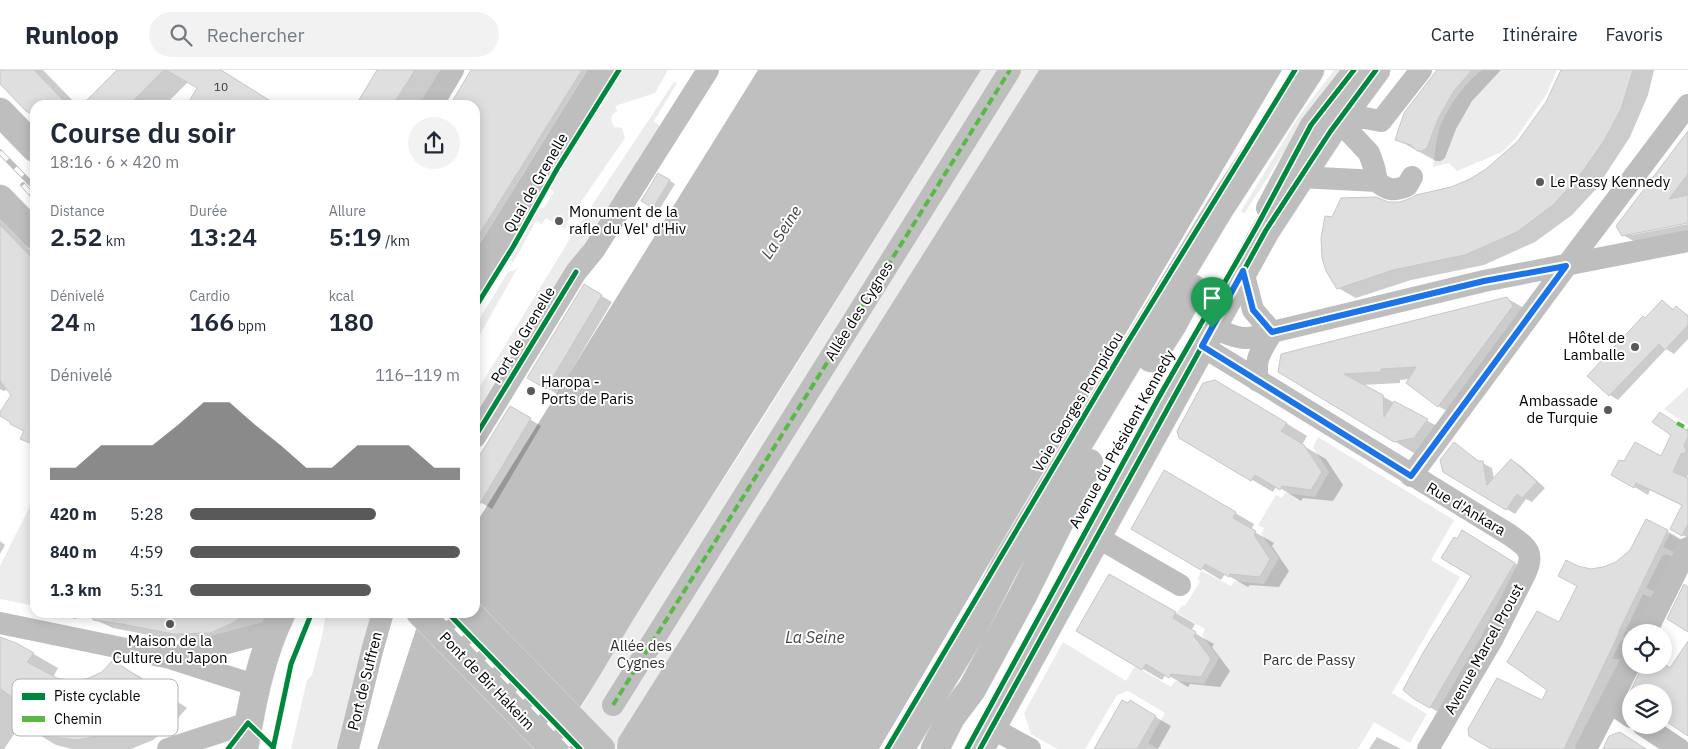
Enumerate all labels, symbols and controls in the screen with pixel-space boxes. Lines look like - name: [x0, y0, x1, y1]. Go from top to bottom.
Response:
- search box: [149, 12, 499, 57]
- text: Runloop: [25, 19, 119, 51]
- icon: search: [167, 21, 195, 49]
- text: Rechercher: [207, 23, 304, 47]
- text: Carte: [1431, 23, 1474, 46]
- text: Itinéraire: [1502, 23, 1578, 46]
- text: Favoris: [1606, 23, 1663, 46]
- house number: 10: [214, 79, 228, 94]
- text: Course du soir: [50, 114, 236, 151]
- button: share: [408, 117, 460, 169]
- street label: Quai de Grenelle: [499, 129, 572, 236]
- text: 18:16 · 6 × 420 m: [50, 152, 179, 172]
- place label: Le Passy Kennedy: [1550, 172, 1671, 191]
- marker: Le Passy Kennedy: [1534, 176, 1546, 188]
- text: Distance: [50, 202, 105, 220]
- text: Durée: [189, 202, 227, 220]
- text: Allure: [329, 202, 366, 220]
- place label: Monument de la rafle du Vel' d'Hiv: [569, 202, 687, 238]
- water label: La Seine: [756, 202, 806, 262]
- marker: Monument de la rafle du Vel' d'Hiv: [553, 215, 565, 227]
- text: 2.52: [50, 220, 102, 253]
- text: 13:24: [189, 220, 257, 253]
- text: 5:19: [329, 220, 382, 253]
- text: km: [102, 232, 125, 250]
- text: /km: [382, 232, 410, 250]
- street label: Allée des Cygnes: [820, 257, 897, 364]
- pin: [1191, 277, 1233, 328]
- street label: Port de Grenelle: [486, 283, 559, 386]
- icon: arrive: [1198, 284, 1226, 312]
- text: Dénivelé: [50, 287, 105, 305]
- text: Cardio: [189, 287, 230, 305]
- text: kcal: [329, 287, 354, 305]
- text: 24: [50, 305, 80, 338]
- text: 166: [189, 305, 234, 338]
- text: 180: [329, 305, 374, 338]
- text: m: [80, 317, 96, 335]
- text: bpm: [234, 317, 266, 335]
- street label: Voie Georges Pompidou: [1028, 328, 1127, 475]
- place label: Hôtel de Lamballe: [1563, 328, 1625, 364]
- marker: Hôtel de Lamballe: [1629, 341, 1641, 353]
- street label: Avenue du Président Kennedy: [1064, 346, 1179, 531]
- text: Dénivelé: [50, 365, 112, 385]
- text: 116–119 m: [375, 365, 460, 385]
- place label: Haropa - Ports de Paris: [541, 372, 634, 408]
- marker: Haropa - Ports de Paris: [525, 385, 537, 397]
- place label: Ambassade de Turquie: [1519, 391, 1598, 427]
- marker: Ambassade de Turquie: [1602, 404, 1614, 416]
- street label: Rue d'Ankara: [1423, 478, 1509, 540]
- text: 420 m: [50, 504, 97, 524]
- text: 5:28: [130, 504, 163, 524]
- text: 840 m: [50, 542, 97, 562]
- text: 4:59: [130, 542, 163, 562]
- text: 1.3 km: [50, 580, 101, 600]
- text: 5:31: [130, 580, 163, 600]
- street label: Avenue Marcel Proust: [1440, 580, 1527, 717]
- marker: Maison de la Culture du Japon: [164, 618, 176, 630]
- map controls: [1622, 624, 1672, 734]
- button: locate: [1622, 624, 1672, 674]
- water label: La Seine: [785, 627, 845, 647]
- street label: Pont de Bir Hakeim: [436, 628, 539, 734]
- street label: Port de Suffren: [343, 629, 386, 732]
- place label: Maison de la Culture du Japon: [113, 631, 227, 667]
- park label: Allée des Cygnes: [610, 636, 672, 672]
- park label: Parc de Passy: [1263, 650, 1356, 669]
- legend: [12, 679, 178, 736]
- button: layers: [1622, 684, 1672, 734]
- text: Piste cyclable: [54, 687, 141, 705]
- text: Chemin: [54, 710, 102, 728]

